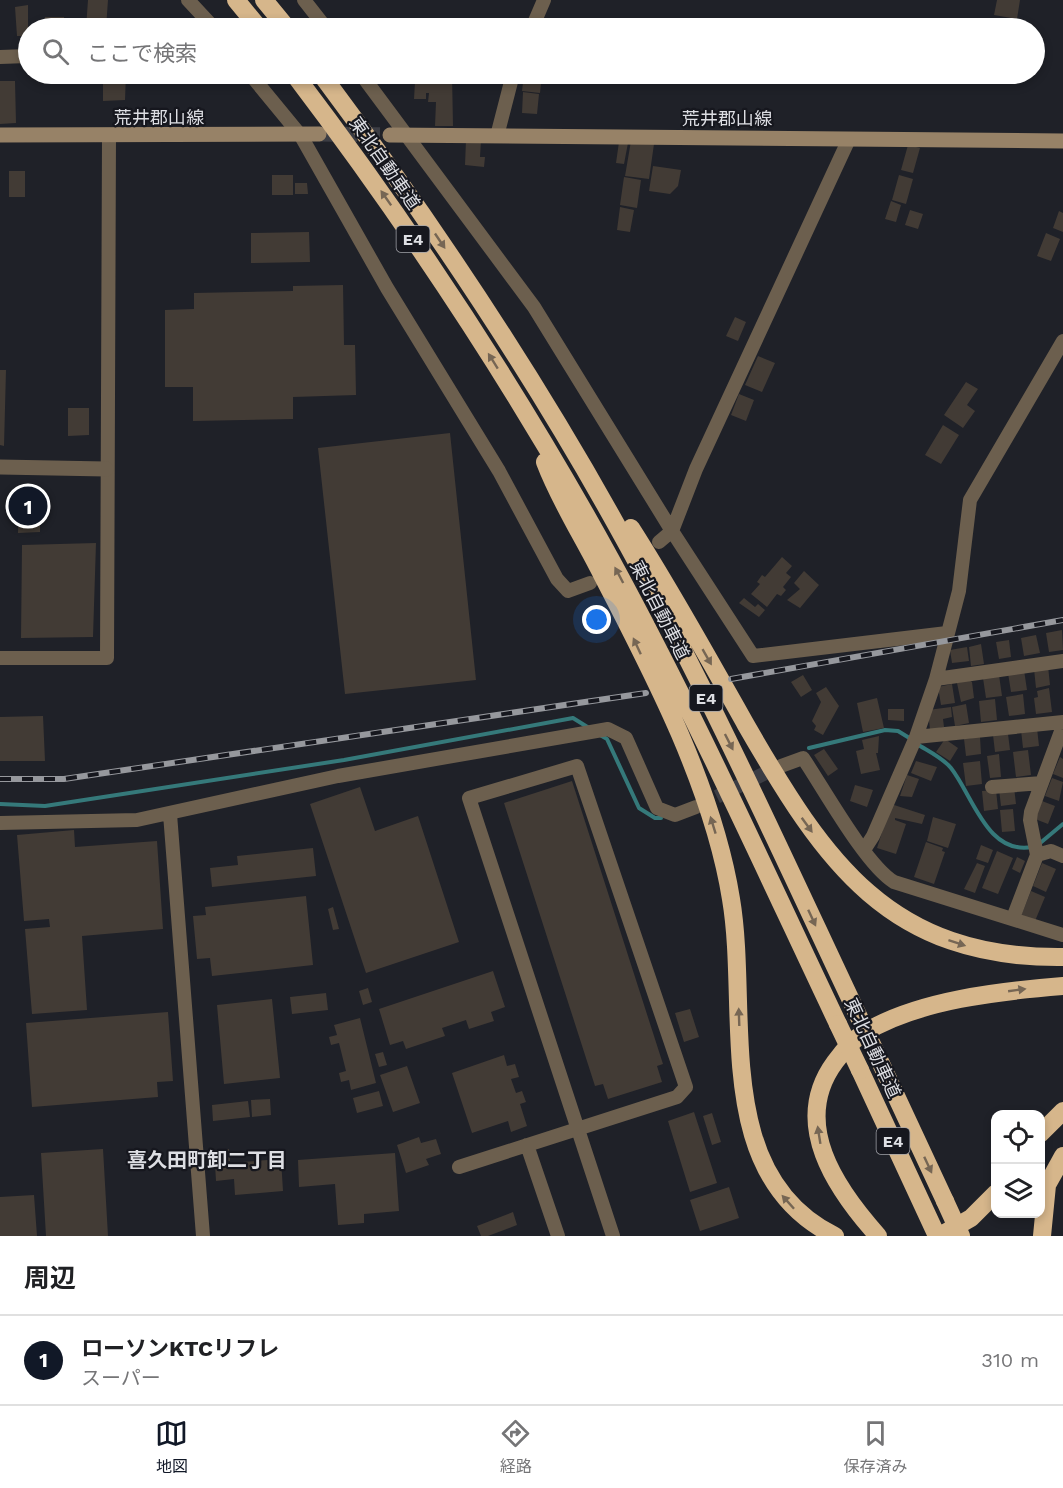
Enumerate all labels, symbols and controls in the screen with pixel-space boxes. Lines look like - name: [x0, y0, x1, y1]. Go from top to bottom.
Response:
- search box: [18, 18, 1045, 84]
- icon: search: [39, 35, 72, 68]
- text: ここで検索: [87, 41, 197, 66]
- street label: 荒井郡山線: [114, 107, 204, 128]
- street label: 荒井郡山線: [682, 108, 772, 129]
- street label: 東北自動車道: [345, 113, 425, 213]
- one-way arrow: [380, 191, 392, 207]
- road number: E4: [396, 226, 430, 252]
- one-way arrow: [435, 232, 446, 249]
- one-way arrow: [488, 353, 499, 369]
- pin: 1: [9, 484, 48, 528]
- street label: 東北自動車道: [626, 557, 694, 663]
- one-way arrow: [614, 566, 624, 583]
- your location: [582, 605, 611, 634]
- one-way arrow: [632, 637, 641, 654]
- one-way arrow: [702, 649, 712, 666]
- road number: E4: [690, 685, 722, 711]
- one-way arrow: [724, 734, 734, 751]
- one-way arrow: [708, 816, 717, 834]
- one-way arrow: [801, 816, 813, 832]
- one-way arrow: [808, 910, 817, 927]
- one-way arrow: [948, 939, 966, 948]
- one-way arrow: [1008, 986, 1027, 995]
- street label: 東北自動車道: [841, 995, 905, 1101]
- one-way arrow: [735, 1008, 744, 1027]
- map controls: [991, 1110, 1045, 1218]
- button: locate: [991, 1110, 1045, 1164]
- one-way arrow: [814, 1126, 823, 1145]
- road number: E4: [876, 1128, 910, 1154]
- district label: 喜久田町卸二丁目: [127, 1148, 287, 1172]
- one-way arrow: [924, 1157, 933, 1174]
- button: layers: [991, 1164, 1045, 1218]
- one-way arrow: [782, 1195, 795, 1210]
- text: 周辺: [24, 1263, 76, 1293]
- text: ローソンKTCリフレ: [81, 1336, 279, 1361]
- text: 1: [39, 1348, 48, 1372]
- text: 310 m: [981, 1348, 1039, 1372]
- text: スーパー: [81, 1366, 161, 1390]
- tab: 地図: [155, 1417, 188, 1477]
- tab: 経路: [499, 1417, 532, 1477]
- tab: 保存済み: [843, 1417, 907, 1477]

